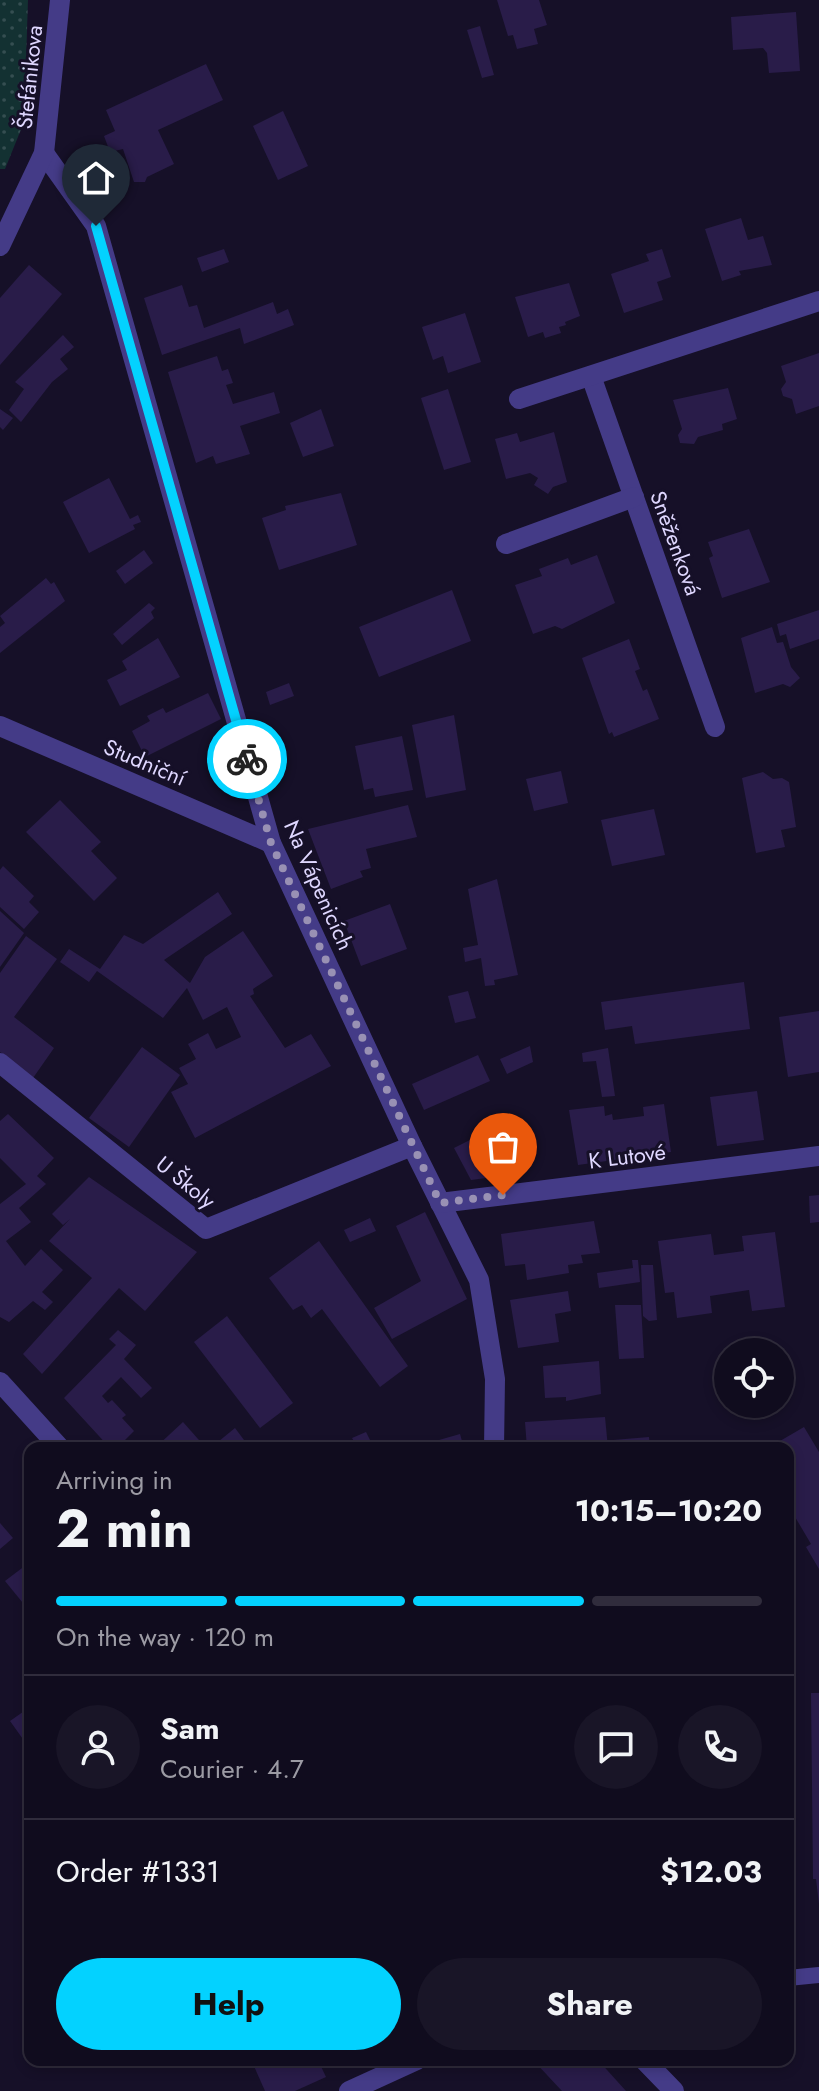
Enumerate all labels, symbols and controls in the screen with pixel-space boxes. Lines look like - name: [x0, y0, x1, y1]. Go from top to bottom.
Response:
- street label: Štefánikova: [8, 24, 50, 130]
- pin: [62, 144, 130, 226]
- icon: home: [74, 156, 118, 200]
- street label: Sněženková: [642, 486, 710, 600]
- courier: [207, 719, 287, 799]
- street label: Studniční: [99, 730, 192, 794]
- icon: bike: [225, 737, 269, 781]
- street label: Na Vápenicích: [276, 815, 362, 955]
- pin: [469, 1113, 537, 1195]
- icon: bag: [481, 1125, 525, 1169]
- street label: K Lutové: [586, 1135, 668, 1177]
- street label: U Školy: [149, 1148, 223, 1216]
- map controls: [714, 1338, 794, 1418]
- button: locate: [714, 1338, 794, 1418]
- text: Arriving in: [56, 1461, 173, 1499]
- text: 10:15–10:20: [575, 1489, 762, 1532]
- text: 2 min: [56, 1491, 193, 1567]
- text: On the way · 120 m: [56, 1618, 274, 1656]
- button: person: [56, 1705, 140, 1789]
- button: chat: [574, 1705, 658, 1789]
- button: phone: [678, 1705, 762, 1789]
- text: Sam: [160, 1707, 220, 1750]
- text: Courier · 4.7: [160, 1750, 304, 1788]
- text: Order #1331: [56, 1850, 220, 1893]
- text: $12.03: [660, 1850, 762, 1893]
- button: Help: [56, 1958, 401, 2050]
- button: Share: [417, 1958, 762, 2050]

